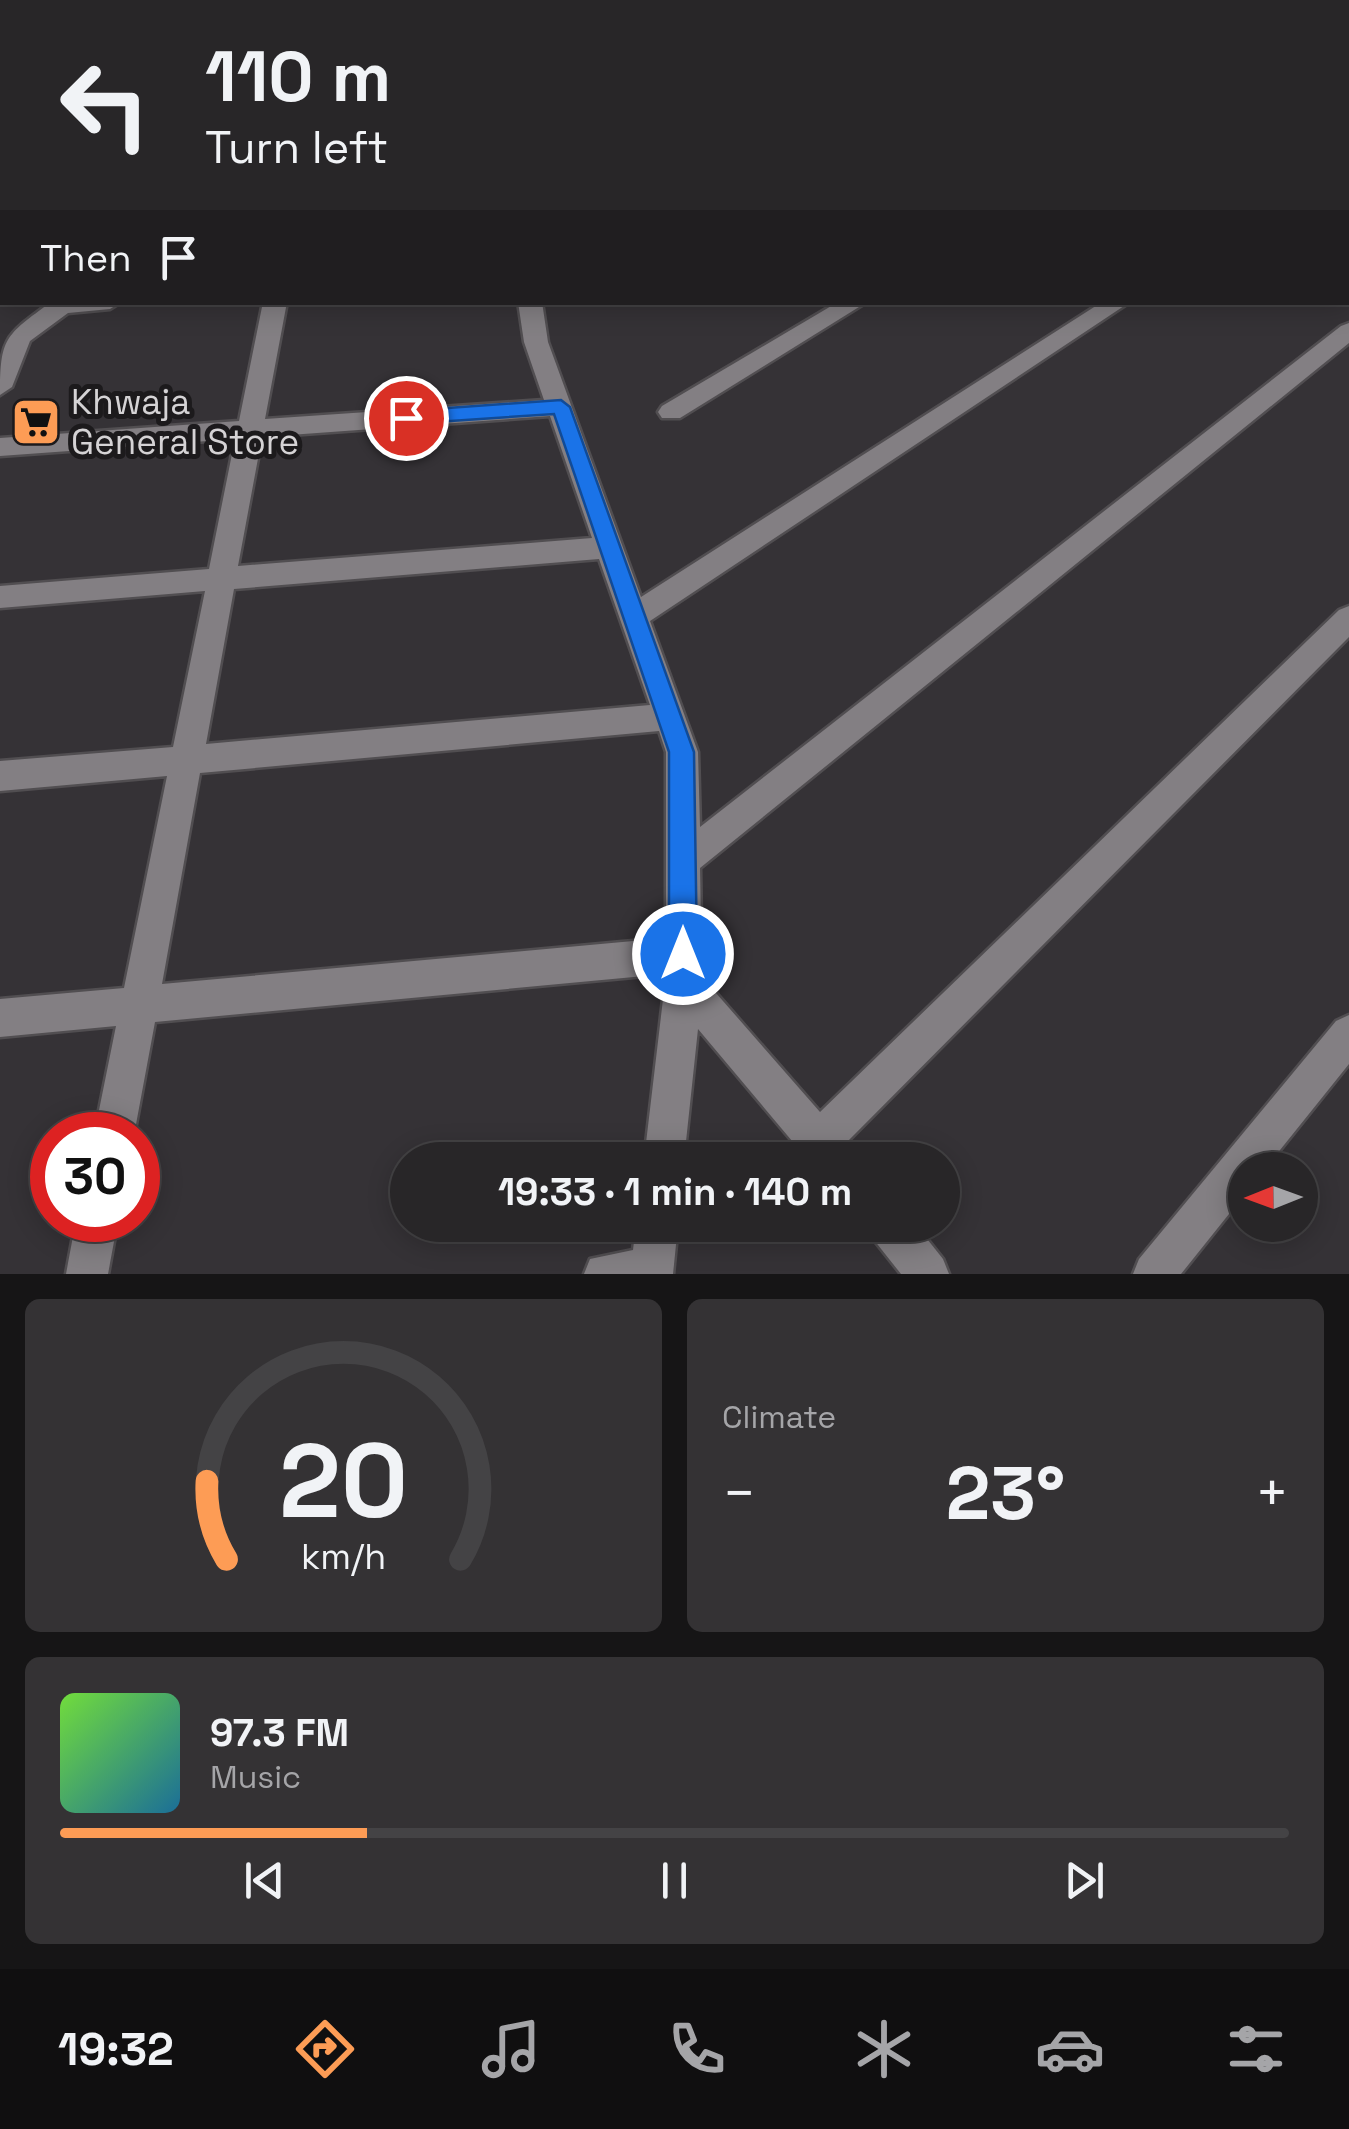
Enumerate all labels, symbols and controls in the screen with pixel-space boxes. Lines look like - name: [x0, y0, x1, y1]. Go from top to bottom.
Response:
- text: 110 m: [205, 32, 391, 121]
- icon: left: [40, 40, 170, 170]
- text: Turn left: [205, 119, 388, 176]
- icon: arrive: [151, 230, 206, 285]
- text: Then: [40, 234, 131, 282]
- pin: [364, 376, 449, 461]
- place label: Khwaja General Store: [71, 380, 299, 464]
- icon: arrive: [379, 391, 434, 446]
- supermarket icon: Khwaja General Store: [10, 396, 62, 448]
- position arrow: [631, 902, 735, 1006]
- speed limit sign: 30: [30, 1112, 160, 1242]
- north arrow: [1228, 1152, 1318, 1242]
- map controls: [1228, 1152, 1318, 1242]
- text: 19:33 · 1 min · 140 m: [498, 1168, 852, 1216]
- text: Climate: [722, 1397, 836, 1437]
- text: 20: [279, 1415, 408, 1547]
- text: 23°: [946, 1445, 1065, 1541]
- text: −: [722, 1458, 756, 1528]
- text: +: [1255, 1458, 1289, 1528]
- text: km/h: [301, 1534, 386, 1579]
- text: 97.3 FM: [210, 1709, 349, 1757]
- text: Music: [210, 1757, 301, 1797]
- icon: previous: [237, 1853, 292, 1908]
- icon: pause: [647, 1853, 702, 1908]
- icon: next: [1057, 1853, 1112, 1908]
- icon: directions: [290, 2014, 360, 2084]
- icon: music: [476, 2014, 546, 2084]
- icon: phone: [662, 2014, 732, 2084]
- icon: climate: [849, 2014, 919, 2084]
- icon: car: [1035, 2014, 1105, 2084]
- icon: filters: [1221, 2014, 1291, 2084]
- text: 19:32: [58, 2021, 174, 2078]

